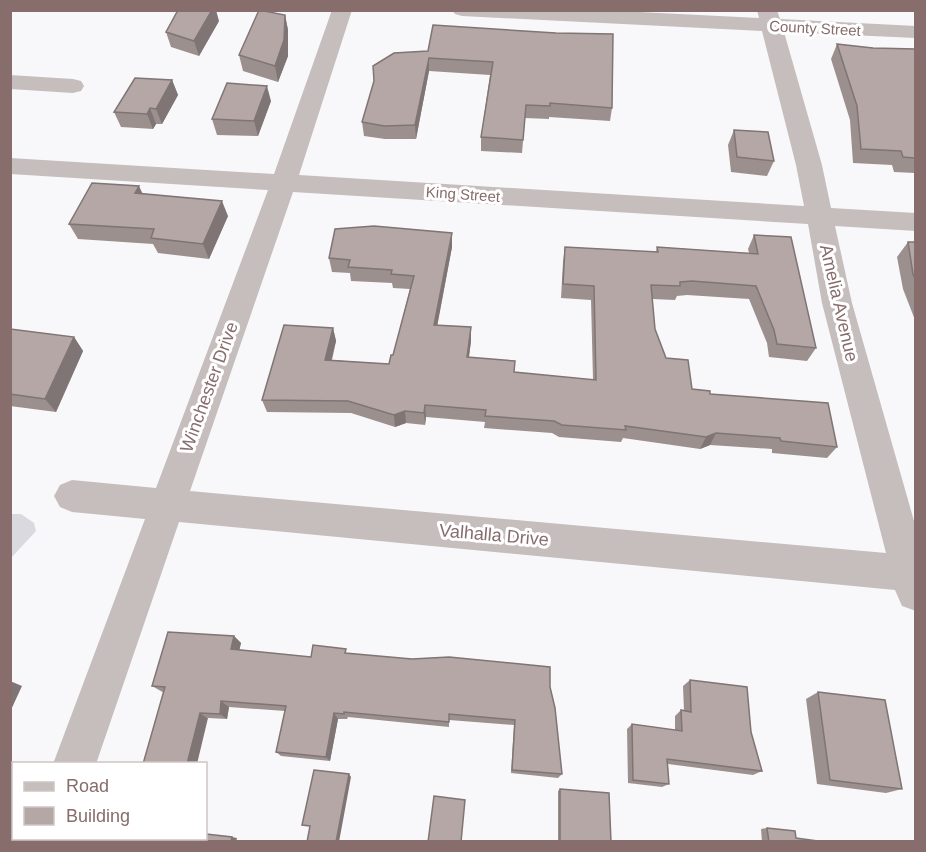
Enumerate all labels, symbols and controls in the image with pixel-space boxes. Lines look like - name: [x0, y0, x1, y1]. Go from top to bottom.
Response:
- street label: County Street: [769, 17, 862, 39]
- street label: King Street: [425, 183, 501, 205]
- street label: Amelia Avenue: [816, 242, 862, 364]
- street label: Winchester Drive: [176, 319, 242, 455]
- street label: Valhalla Drive: [438, 520, 550, 550]
- legend: [12, 762, 207, 840]
- text: Road: [66, 776, 109, 796]
- text: Building: [66, 806, 130, 826]

